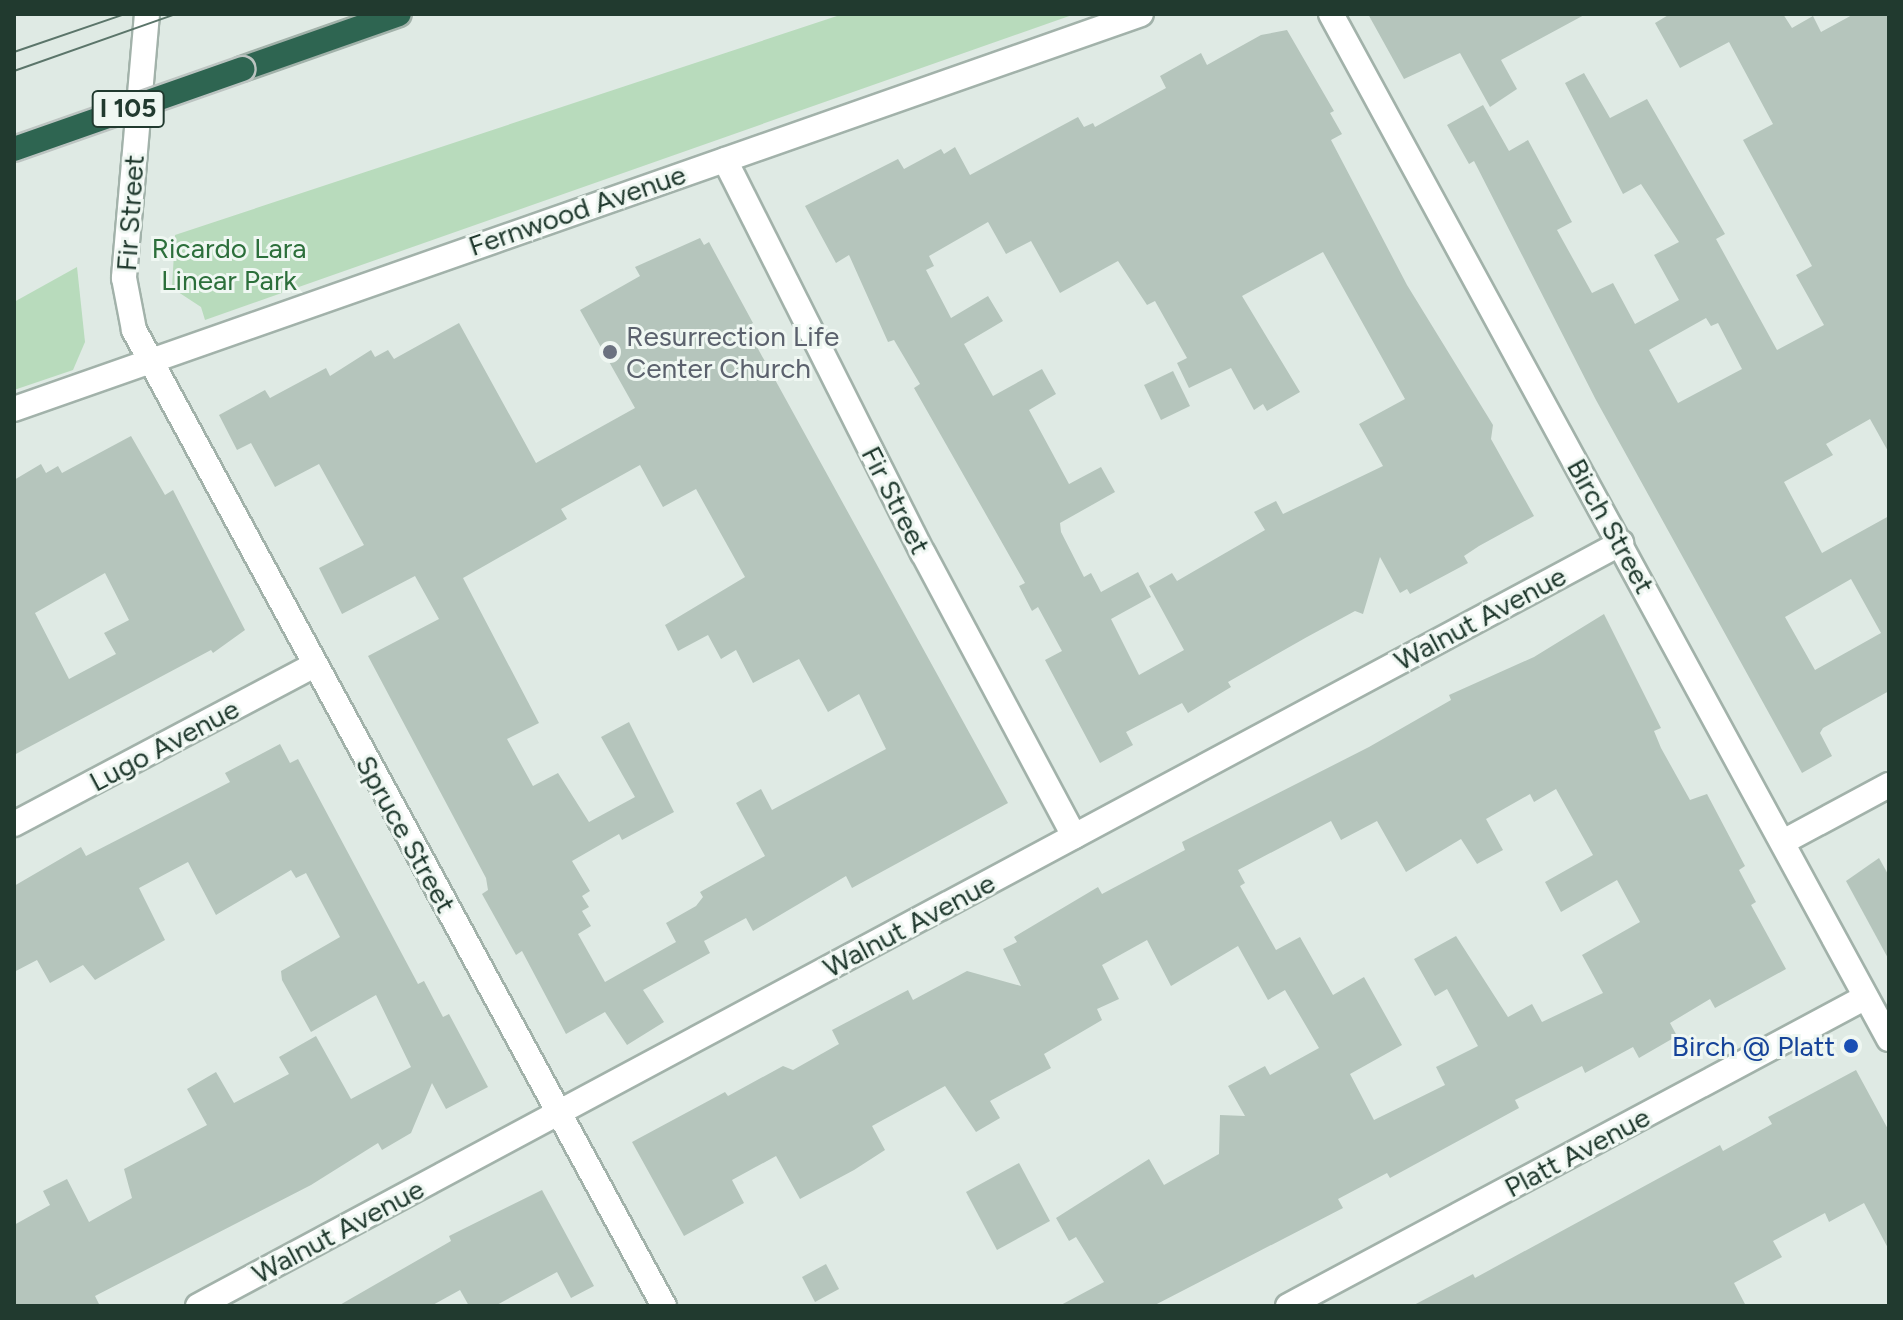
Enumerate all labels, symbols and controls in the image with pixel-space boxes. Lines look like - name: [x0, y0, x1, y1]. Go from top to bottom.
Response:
- road number: I 105: [90, 87, 166, 131]
- street label: Fir Street: [109, 154, 151, 272]
- street label: Fernwood Avenue: [464, 157, 690, 263]
- park label: Ricardo Lara Linear Park: [151, 231, 307, 297]
- place label: Resurrection Life Center Church: [626, 319, 839, 385]
- marker: Resurrection Life Center Church: [601, 343, 619, 361]
- street label: Fir Street: [855, 440, 937, 560]
- street label: Birch Street: [1560, 453, 1662, 599]
- street label: Walnut Avenue: [1388, 559, 1572, 677]
- street label: Lugo Avenue: [84, 692, 244, 798]
- street label: Spruce Street: [349, 750, 463, 918]
- street label: Walnut Avenue: [817, 866, 1001, 984]
- place label: Birch @ Platt: [1672, 1029, 1835, 1063]
- marker: Birch @ Platt: [1842, 1037, 1860, 1055]
- street label: Platt Avenue: [1499, 1100, 1655, 1204]
- street label: Walnut Avenue: [246, 1172, 430, 1290]

